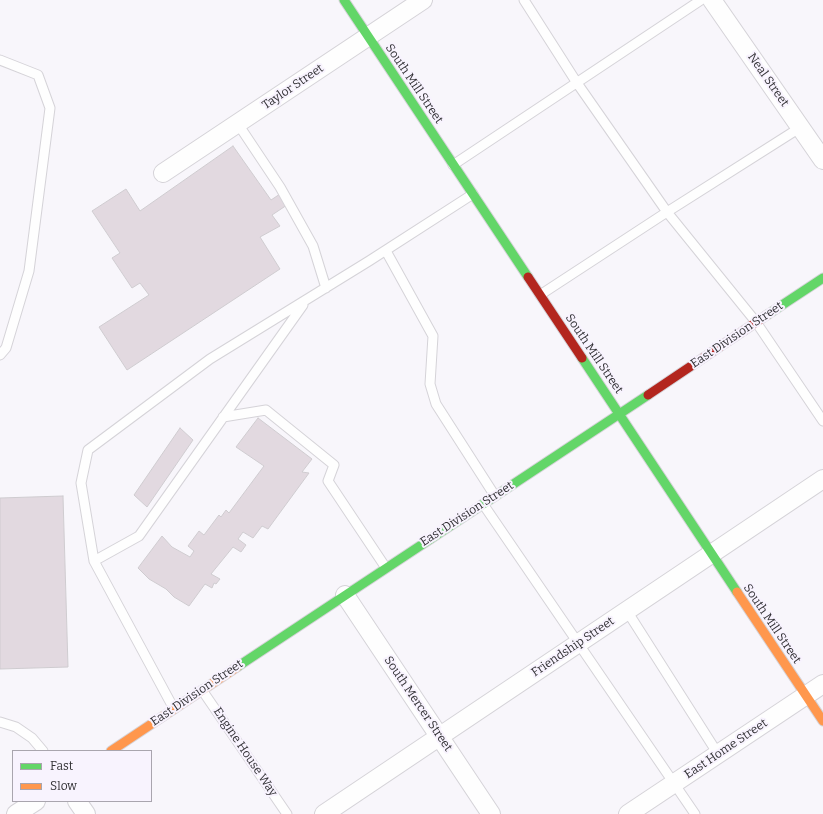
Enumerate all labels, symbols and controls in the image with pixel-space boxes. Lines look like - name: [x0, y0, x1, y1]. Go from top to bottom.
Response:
- street label: South Mill Street: [382, 41, 446, 127]
- street label: Neal Street: [744, 50, 792, 110]
- street label: Taylor Street: [260, 61, 326, 113]
- street label: East Division Street: [688, 299, 786, 371]
- street label: South Mill Street: [562, 311, 626, 397]
- street label: East Division Street: [418, 479, 516, 549]
- street label: South Mill Street: [740, 581, 804, 667]
- street label: Friendship Street: [529, 614, 617, 680]
- street label: South Mercer Street: [381, 654, 455, 754]
- street label: East Division Street: [148, 657, 246, 729]
- street label: Engine House Way: [210, 705, 280, 799]
- street label: East Home Street: [682, 716, 770, 782]
- legend: [12, 750, 152, 802]
- text: Fast: [50, 759, 73, 773]
- text: Slow: [50, 779, 77, 793]

